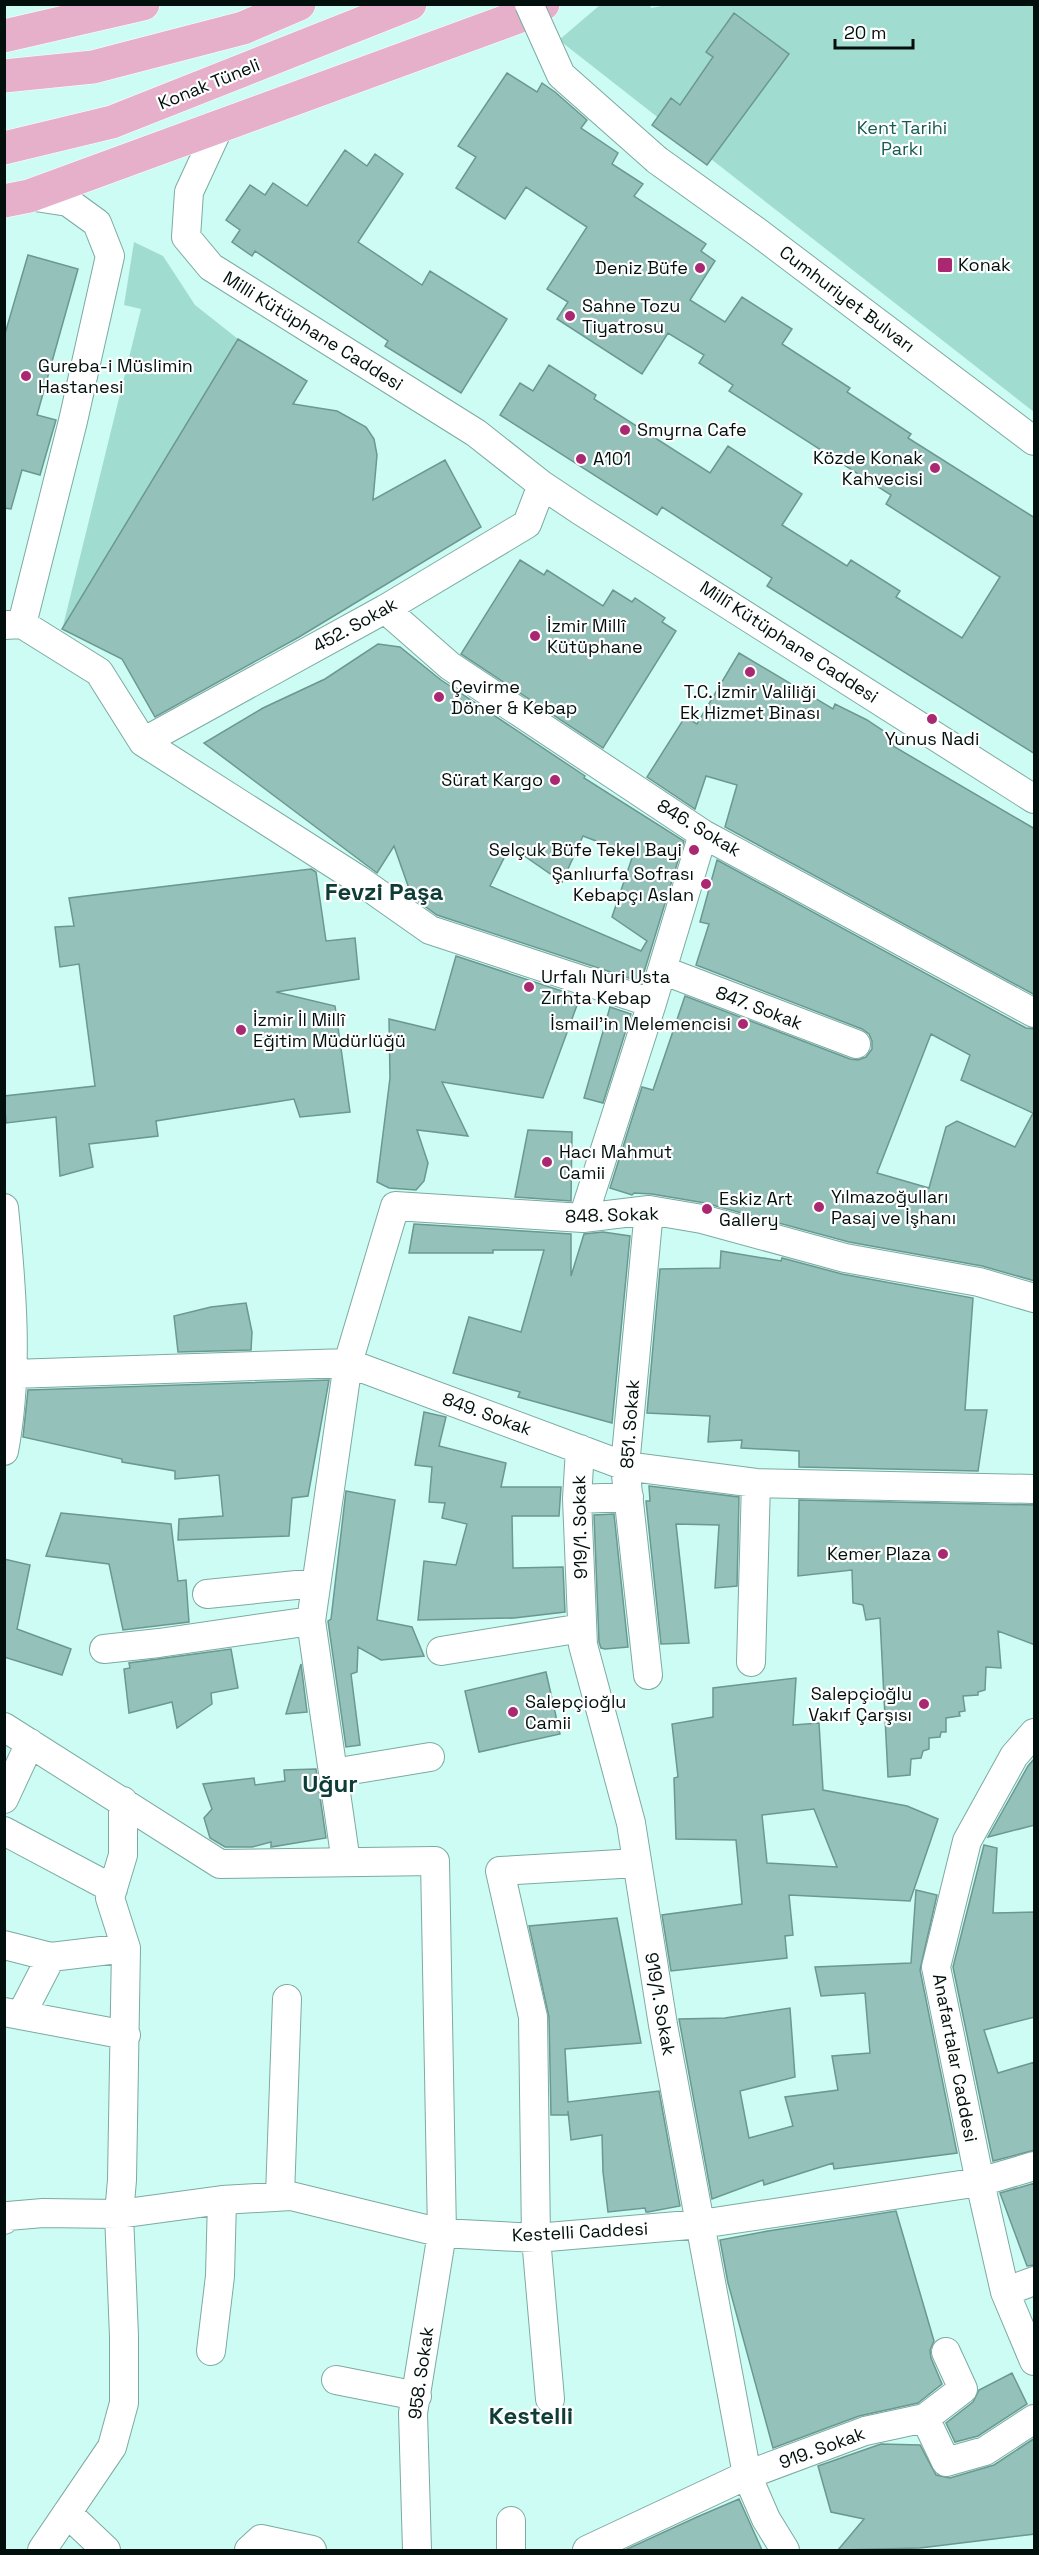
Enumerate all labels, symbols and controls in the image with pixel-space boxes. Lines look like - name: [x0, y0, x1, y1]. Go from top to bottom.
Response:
- scale bar: [835, 12, 913, 50]
- text: 20 m: [844, 21, 887, 44]
- street label: Konak Tüneli: [155, 53, 263, 114]
- park label: Kent Tarihi Parkı: [857, 116, 947, 160]
- street label: Cumhuriyet Bulvarı: [775, 240, 920, 357]
- place label: Konak: [958, 253, 1011, 276]
- place label: Deniz Büfe: [595, 256, 688, 279]
- marker: Konak: [936, 256, 954, 274]
- marker: Deniz Büfe: [693, 261, 707, 275]
- street label: Milli Kütüphane Caddesi: [219, 266, 407, 395]
- place label: Sahne Tozu Tiyatrosu: [582, 294, 680, 338]
- marker: Sahne Tozu Tiyatrosu: [563, 309, 577, 323]
- place label: Gureba-i Müslimin Hastanesi: [38, 354, 193, 398]
- marker: Gureba-i Müslimin Hastanesi: [19, 369, 33, 383]
- place label: Smyrna Cafe: [637, 418, 747, 441]
- marker: Smyrna Cafe: [618, 423, 632, 437]
- place label: Közde Konak Kahvecisi: [813, 446, 923, 490]
- place label: A101: [593, 447, 631, 470]
- marker: A101: [574, 452, 588, 466]
- marker: Közde Konak Kahvecisi: [928, 461, 942, 475]
- street label: Millî Kütüphane Caddesi: [696, 575, 883, 708]
- street label: 452. Sokak: [309, 592, 401, 657]
- place label: İzmir Millî Kütüphane: [547, 614, 643, 658]
- marker: İzmir Millî Kütüphane: [528, 629, 542, 643]
- marker: T.C. İzmir Valiliği Ek Hizmet Binası: [743, 665, 757, 679]
- place label: Çevirme Döner & Kebap: [451, 675, 577, 719]
- place label: T.C. İzmir Valiliği Ek Hizmet Binası: [680, 680, 820, 724]
- marker: Çevirme Döner & Kebap: [432, 690, 446, 704]
- marker: Yunus Nadi: [925, 712, 939, 726]
- place label: Yunus Nadi: [885, 727, 979, 750]
- place label: Sürat Kargo: [441, 768, 543, 791]
- marker: Sürat Kargo: [548, 773, 562, 787]
- street label: 846. Sokak: [653, 794, 746, 862]
- place label: Selçuk Büfe Tekel Bayi: [489, 838, 682, 861]
- marker: Selçuk Büfe Tekel Bayi: [687, 843, 701, 857]
- place label: Şanlıurfa Sofrası Kebapçı Aslan: [552, 862, 694, 906]
- district label: Fevzi Paşa: [325, 876, 443, 907]
- marker: Şanlıurfa Sofrası Kebapçı Aslan: [699, 877, 713, 891]
- place label: Urfalı Nuri Usta Zırhta Kebap: [541, 965, 670, 1009]
- marker: Urfalı Nuri Usta Zırhta Kebap: [522, 980, 536, 994]
- street label: 847. Sokak: [713, 980, 806, 1035]
- place label: İzmir İl Millî Eğitim Müdürlüğü: [253, 1008, 406, 1052]
- place label: İsmail'in Melemencisi: [550, 1012, 731, 1035]
- marker: İsmail'in Melemencisi: [736, 1017, 750, 1031]
- marker: İzmir İl Millî Eğitim Müdürlüğü: [234, 1023, 248, 1037]
- place label: Hacı Mahmut Camii: [559, 1140, 672, 1184]
- marker: Hacı Mahmut Camii: [540, 1155, 554, 1169]
- place label: Yılmazoğulları Pasaj ve İşhanı: [831, 1185, 956, 1229]
- place label: Eskiz Art Gallery: [719, 1187, 793, 1231]
- marker: Yılmazoğulları Pasaj ve İşhanı: [812, 1200, 826, 1214]
- street label: 848. Sokak: [565, 1201, 660, 1228]
- marker: Eskiz Art Gallery: [700, 1202, 714, 1216]
- street label: 851. Sokak: [615, 1378, 644, 1469]
- street label: 849. Sokak: [439, 1387, 535, 1440]
- street label: 919/1. Sokak: [567, 1475, 592, 1579]
- place label: Kemer Plaza: [827, 1542, 931, 1565]
- marker: Kemer Plaza: [936, 1547, 950, 1561]
- place label: Salepçioğlu Vakıf Çarşısı: [808, 1682, 912, 1726]
- place label: Salepçioğlu Camii: [525, 1690, 626, 1734]
- marker: Salepçioğlu Vakıf Çarşısı: [917, 1697, 931, 1711]
- marker: Salepçioğlu Camii: [506, 1705, 520, 1719]
- district label: Uğur: [302, 1768, 358, 1799]
- street label: 919/1. Sokak: [640, 1951, 681, 2057]
- street label: Anafartalar Caddesi: [928, 1972, 983, 2144]
- street label: Kestelli Caddesi: [511, 2216, 649, 2247]
- street label: 958. Sokak: [403, 2325, 438, 2421]
- district label: Kestelli: [489, 2400, 573, 2431]
- street label: 919. Sokak: [776, 2421, 868, 2474]

